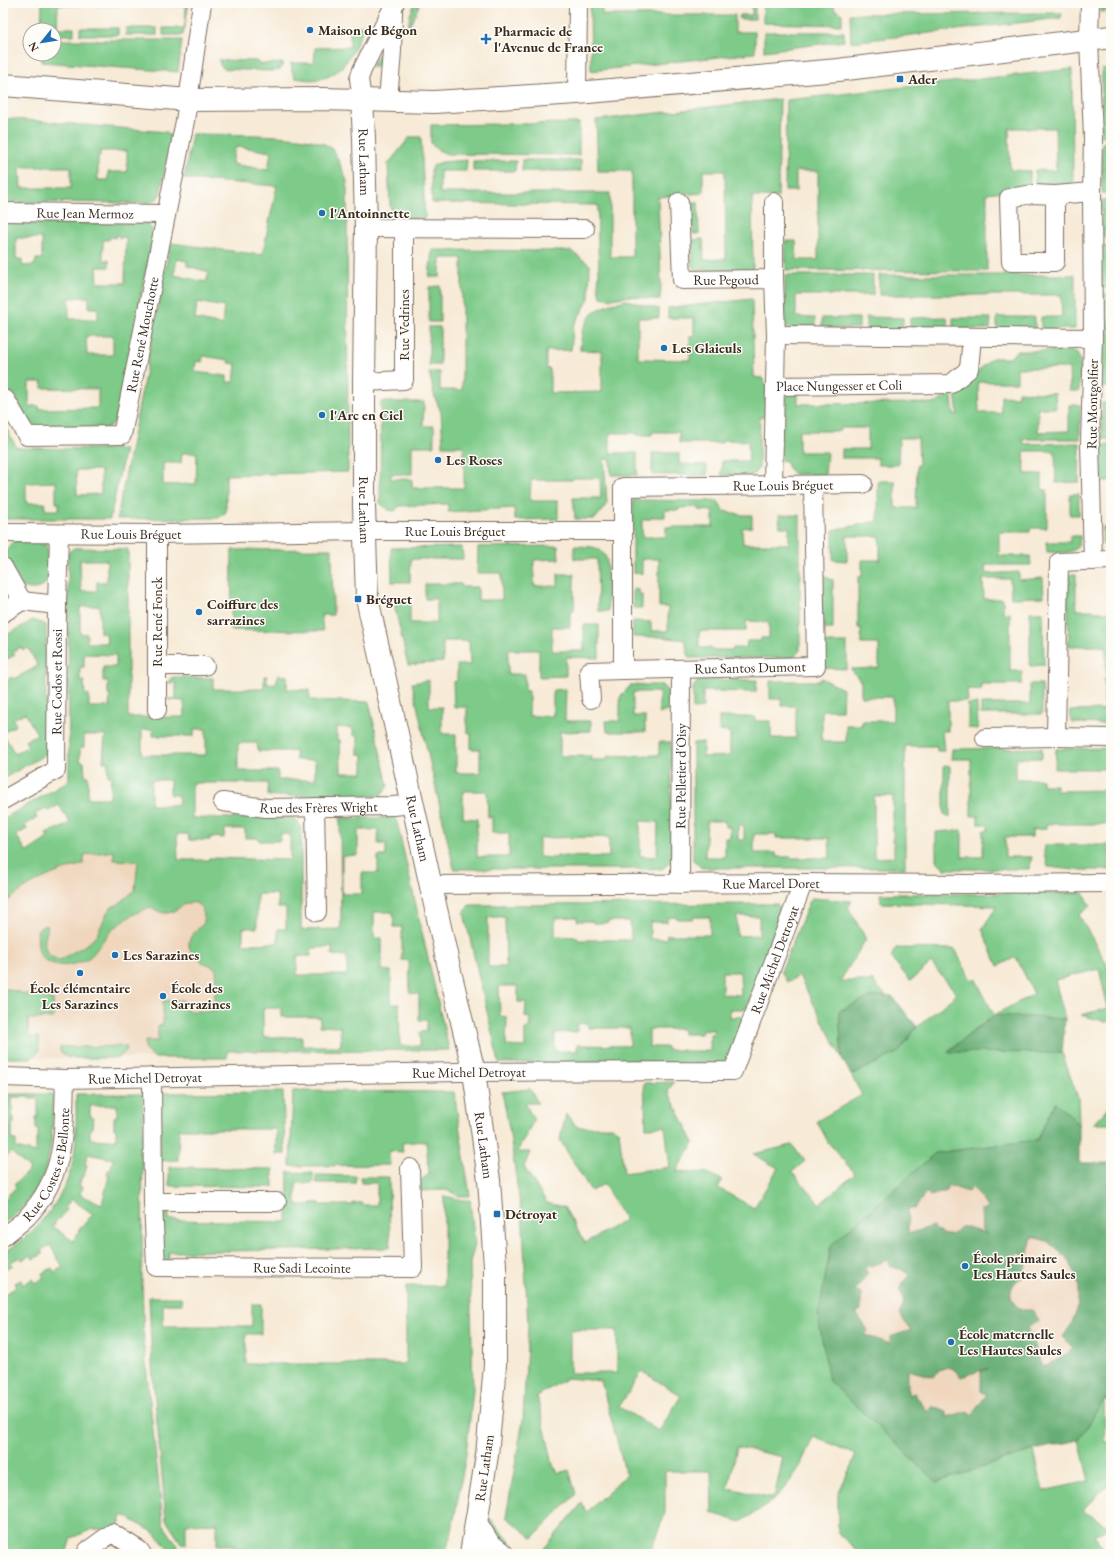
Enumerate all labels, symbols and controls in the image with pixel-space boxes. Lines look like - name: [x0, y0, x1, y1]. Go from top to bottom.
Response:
- place label: Maison de Bégon: [318, 21, 417, 39]
- north arrow: [22, 22, 62, 62]
- place label: Pharmacie de l'Avenue de France: [494, 22, 603, 56]
- marker: Maison de Bégon: [305, 25, 315, 35]
- marker: Pharmacie de l'Avenue de France: [481, 34, 491, 44]
- text: N: [25, 40, 42, 54]
- place label: Ader: [907, 70, 937, 88]
- marker: Ader: [895, 74, 905, 84]
- street label: Rue Latham: [354, 128, 374, 196]
- street label: Rue Jean Mermoz: [36, 203, 134, 223]
- place label: l'Antoinnette: [330, 204, 410, 222]
- marker: l'Antoinnette: [317, 208, 327, 218]
- street label: Rue Pegoud: [693, 270, 760, 289]
- street label: Rue René Mouchotte: [122, 275, 163, 394]
- street label: Rue Vedrines: [395, 289, 413, 361]
- place label: Les Glaieuls: [672, 339, 742, 357]
- marker: Les Glaieuls: [659, 343, 669, 353]
- street label: Rue Montgolfier: [1082, 358, 1102, 449]
- street label: Place Nungesser et Coli: [776, 376, 903, 395]
- place label: l'Arc en Ciel: [330, 406, 403, 424]
- marker: l'Arc en Ciel: [317, 410, 327, 420]
- place label: Les Roses: [446, 451, 502, 469]
- marker: Les Roses: [433, 455, 443, 465]
- street label: Rue Louis Bréguet: [733, 475, 834, 495]
- street label: Rue Latham: [355, 476, 374, 544]
- street label: Rue Louis Bréguet: [405, 522, 506, 540]
- street label: Rue Louis Bréguet: [81, 525, 182, 543]
- street label: Rue René Fonck: [148, 577, 166, 667]
- place label: Bréguet: [366, 590, 413, 608]
- marker: Bréguet: [353, 594, 363, 604]
- place label: Coiffure des sarrazines: [207, 595, 278, 629]
- marker: Coiffure des sarrazines: [194, 607, 204, 617]
- street label: Rue Codos et Rossi: [47, 628, 66, 735]
- street label: Rue Santos Dumont: [694, 657, 806, 678]
- street label: Rue Pelletier d'Oisy: [671, 722, 690, 829]
- street label: Rue Latham: [402, 793, 434, 863]
- street label: Rue des Frères Wright: [258, 797, 378, 818]
- street label: Rue Marcel Doret: [722, 874, 820, 892]
- street label: Rue Michel Detroyat: [746, 902, 803, 1016]
- place label: Les Sarazines: [123, 946, 199, 964]
- marker: Les Sarazines: [110, 950, 120, 960]
- marker: École élémentaire Les Sarazines: [75, 968, 85, 978]
- place label: École élémentaire Les Sarazines: [30, 979, 130, 1013]
- place label: École des Sarrazines: [171, 979, 231, 1013]
- marker: École des Sarrazines: [158, 991, 168, 1001]
- street label: Rue Michel Detroyat: [412, 1063, 527, 1082]
- street label: Rue Michel Detroyat: [88, 1068, 203, 1088]
- street label: Rue Costes et Bellonte: [18, 1107, 73, 1225]
- street label: Rue Latham: [471, 1111, 498, 1180]
- place label: Détroyat: [505, 1205, 558, 1223]
- marker: Détroyat: [492, 1209, 502, 1219]
- place label: École primaire Les Hautes Saules: [973, 1249, 1076, 1283]
- street label: Rue Sadi Lecointe: [253, 1258, 351, 1277]
- marker: École primaire Les Hautes Saules: [960, 1261, 970, 1271]
- place label: École maternelle Les Hautes Saules: [959, 1325, 1062, 1359]
- marker: École maternelle Les Hautes Saules: [946, 1337, 956, 1347]
- street label: Rue Latham: [470, 1433, 498, 1503]

